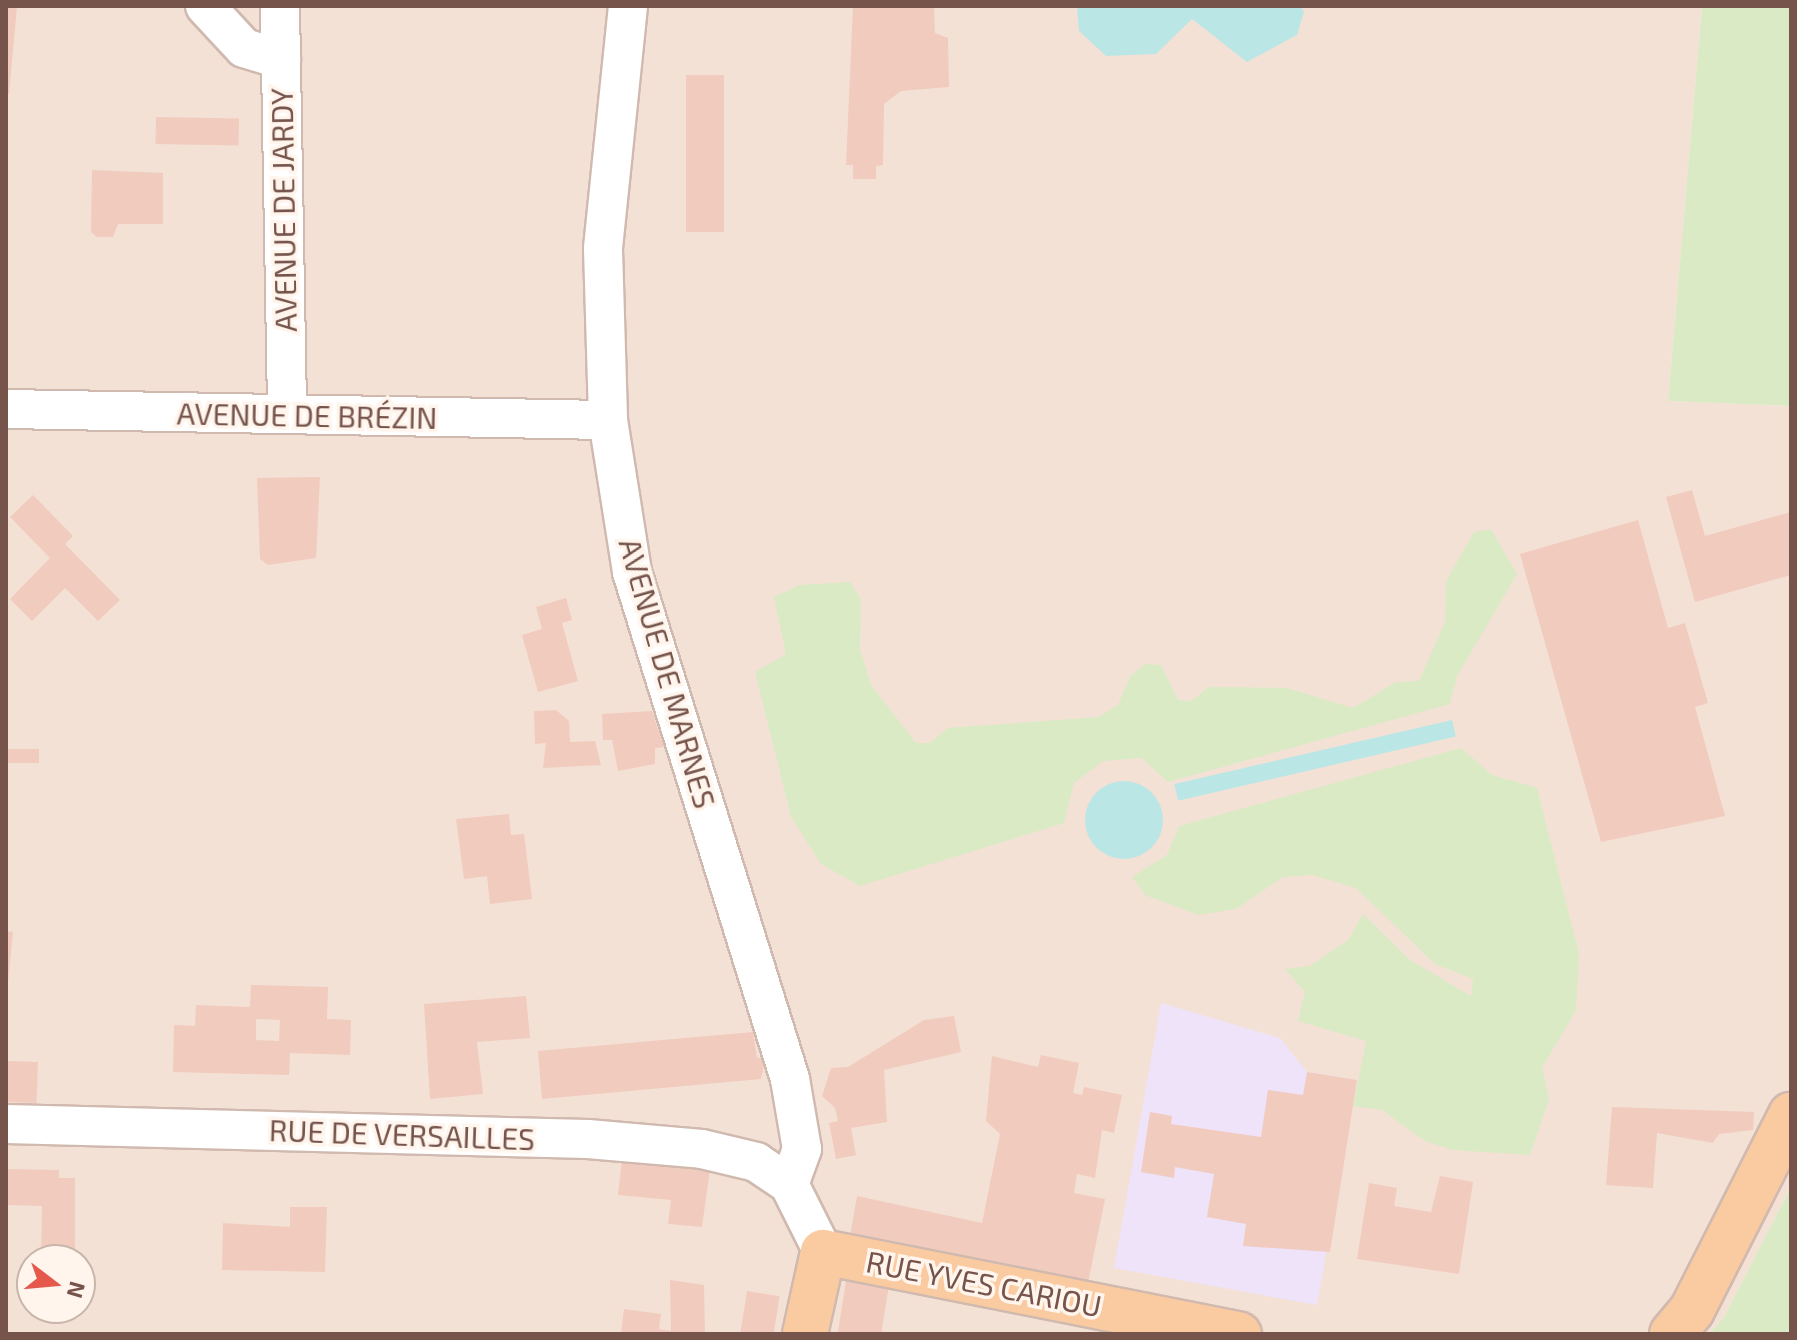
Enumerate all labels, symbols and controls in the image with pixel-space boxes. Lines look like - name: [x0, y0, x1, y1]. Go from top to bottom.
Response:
- street label: AVENUE DE JARDY: [263, 87, 303, 333]
- street label: AVENUE DE BRÉZIN: [176, 395, 438, 435]
- street label: AVENUE DE MARNES: [612, 534, 724, 812]
- street label: RUE DE VERSAILLES: [268, 1111, 536, 1157]
- street label: RUE YVES CARIOU: [863, 1242, 1105, 1324]
- north arrow: [16, 1244, 96, 1324]
- text: N: [62, 1279, 92, 1301]

